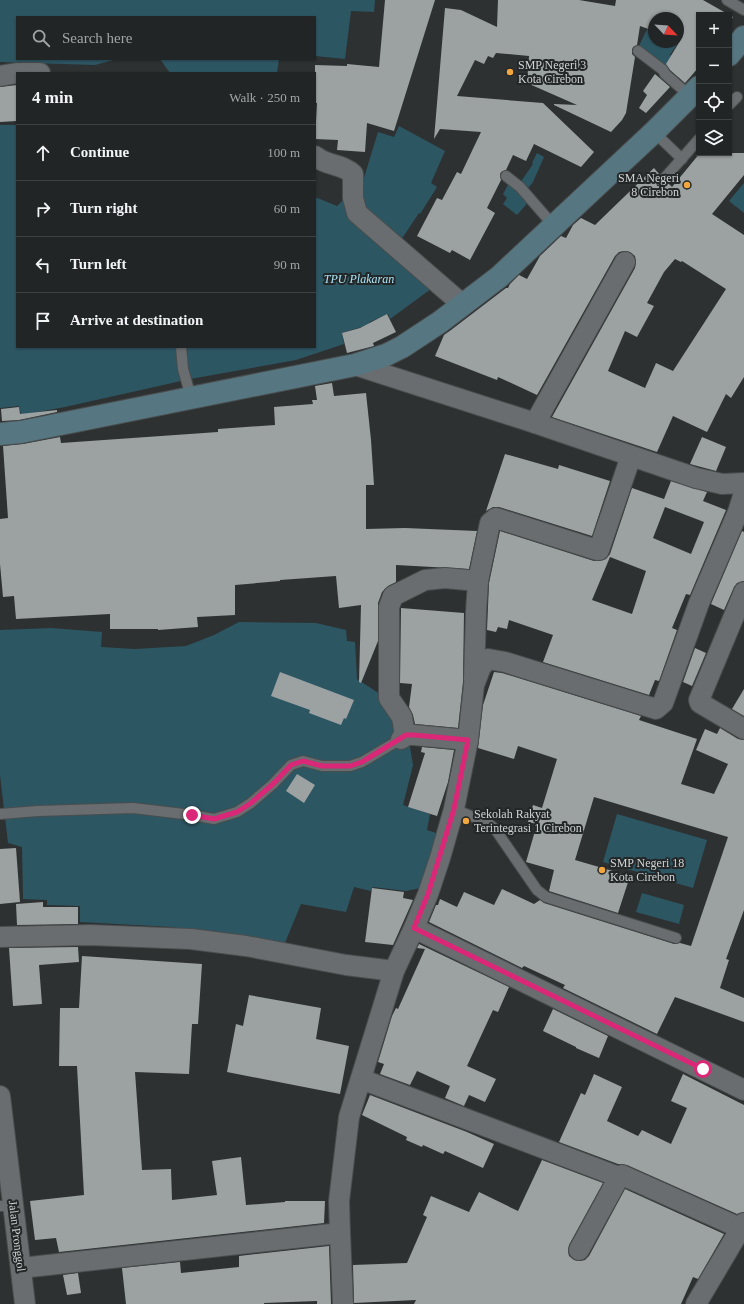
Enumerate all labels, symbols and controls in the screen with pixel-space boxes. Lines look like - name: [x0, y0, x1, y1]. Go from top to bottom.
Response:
- north arrow: [648, 12, 684, 48]
- map controls: [696, 12, 732, 156]
- button: +: [696, 12, 732, 48]
- search box: [16, 16, 316, 60]
- icon: search: [30, 27, 52, 49]
- text: Search here: [62, 30, 132, 46]
- button: −: [696, 48, 732, 84]
- place label: SMP Negeri 3 Kota Cirebon: [518, 58, 586, 86]
- marker: SMP Negeri 3 Kota Cirebon: [505, 67, 515, 77]
- button: locate: [696, 84, 732, 120]
- text: 4 min: [32, 88, 73, 107]
- text: Walk · 250 m: [229, 90, 300, 105]
- button: layers: [696, 120, 732, 156]
- icon: ahead: [32, 142, 54, 164]
- text: Continue: [70, 144, 129, 160]
- text: 100 m: [267, 145, 300, 160]
- place label: SMA Negeri 8 Cirebon: [618, 171, 680, 199]
- marker: SMA Negeri 8 Cirebon: [682, 180, 692, 190]
- icon: right: [32, 198, 54, 220]
- text: Turn right: [70, 200, 137, 216]
- text: 60 m: [274, 201, 300, 216]
- icon: left: [32, 254, 54, 276]
- text: Turn left: [70, 256, 127, 272]
- text: 90 m: [274, 257, 300, 272]
- park label: TPU Plakaran: [324, 272, 394, 286]
- icon: arrive: [32, 310, 54, 332]
- text: Arrive at destination: [70, 312, 203, 328]
- route end: [183, 806, 201, 824]
- place label: Sekolah Rakyat Terintegrasi 1 Cirebon: [474, 807, 582, 835]
- marker: Sekolah Rakyat Terintegrasi 1 Cirebon: [461, 816, 471, 826]
- place label: SMP Negeri 18 Kota Cirebon: [610, 856, 684, 884]
- marker: SMP Negeri 18 Kota Cirebon: [597, 865, 607, 875]
- route start: [694, 1060, 712, 1078]
- street label: Jalan Pronggol: [6, 1200, 28, 1273]

